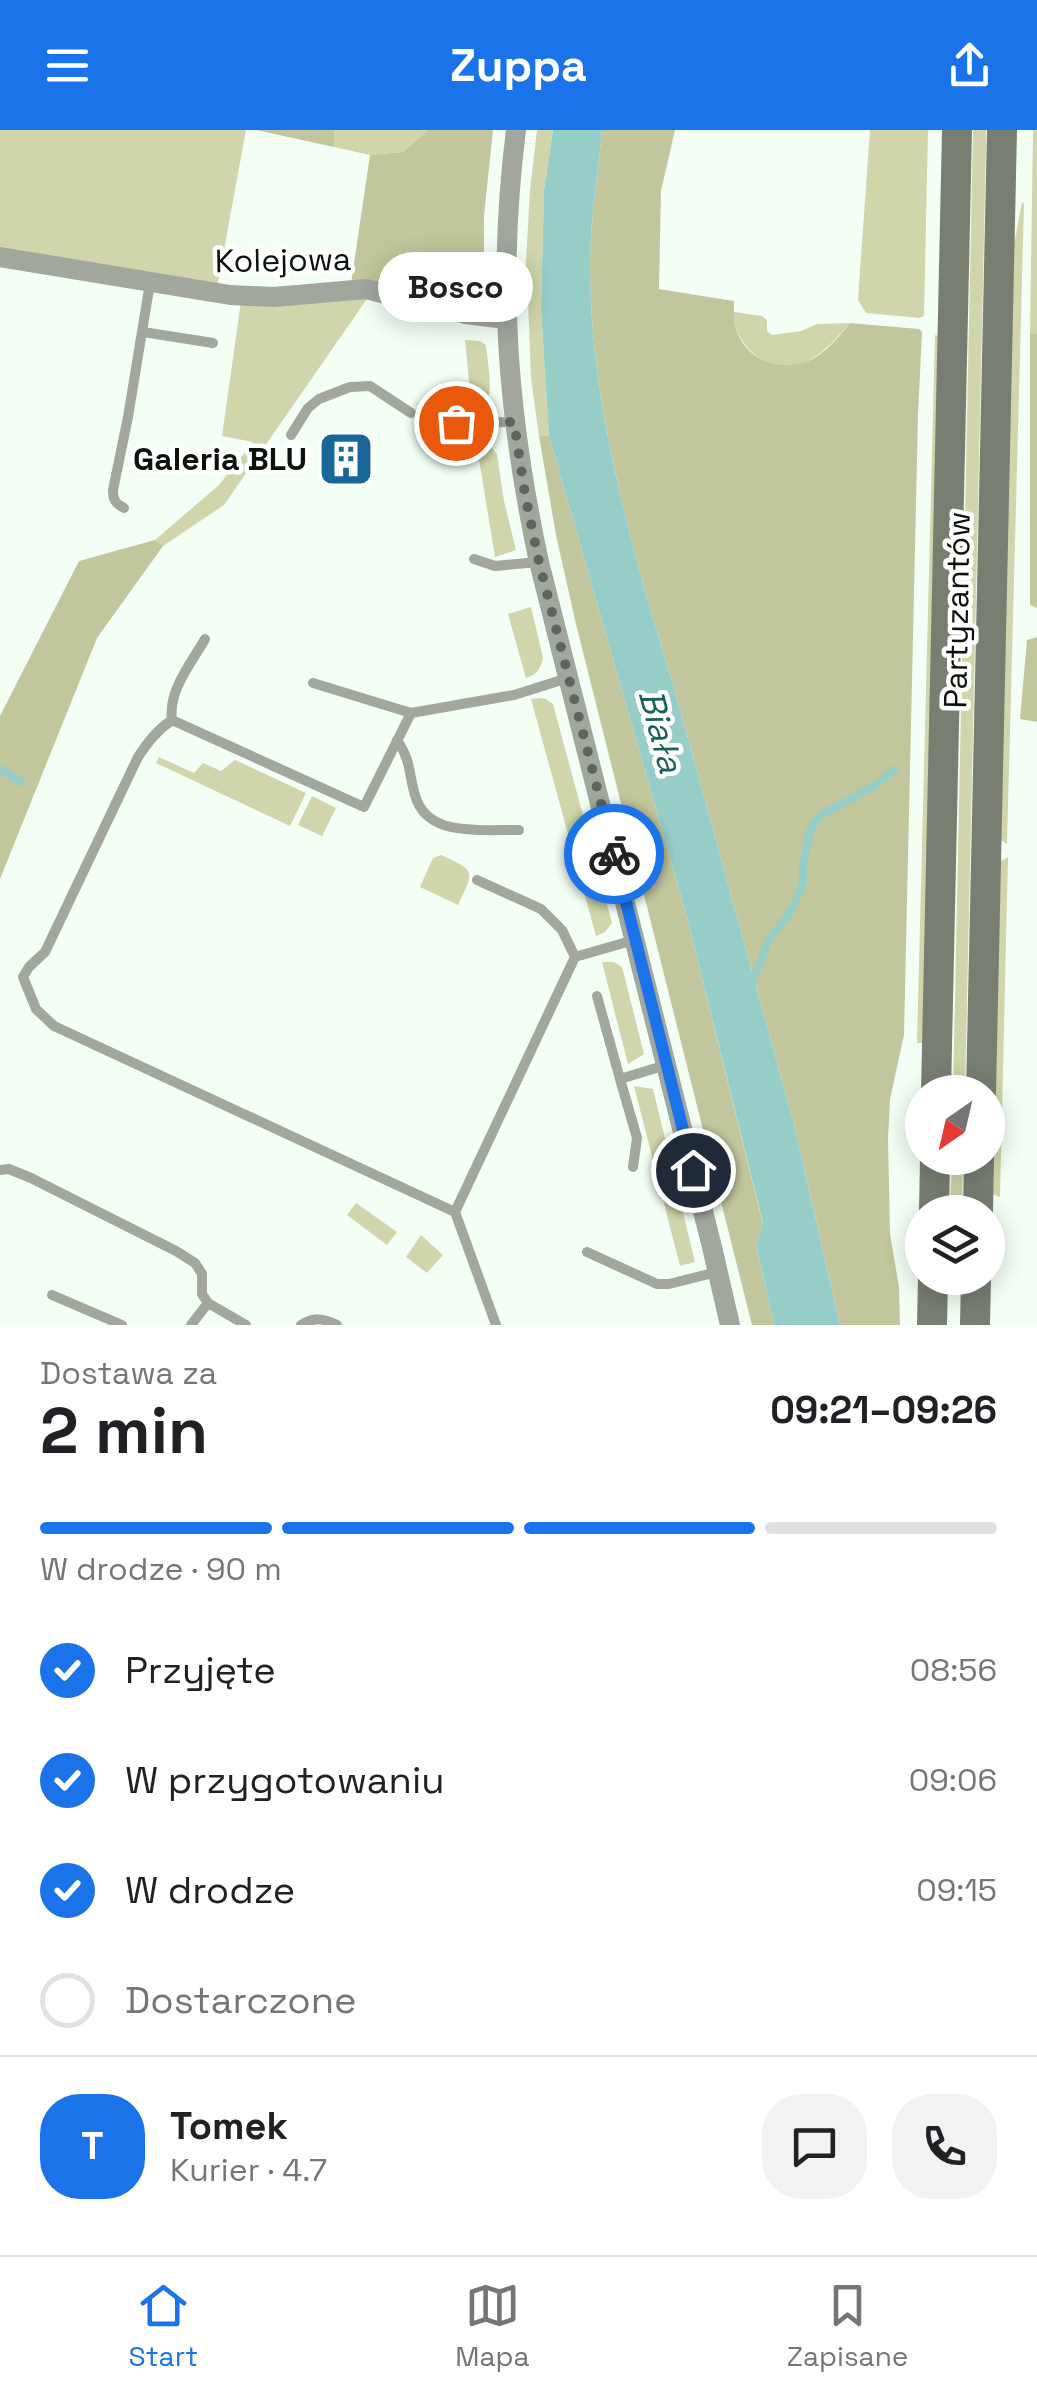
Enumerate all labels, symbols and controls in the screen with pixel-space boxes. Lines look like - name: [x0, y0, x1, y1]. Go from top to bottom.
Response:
- text: Zuppa: [450, 37, 587, 94]
- icon: menu: [40, 38, 95, 93]
- icon: share: [942, 38, 997, 93]
- street label: Kolejowa: [214, 239, 352, 281]
- callout: Bosco: [378, 253, 534, 323]
- text: Bosco: [408, 267, 503, 307]
- pin: [414, 381, 499, 466]
- icon: bag: [429, 396, 484, 451]
- building icon: Galeria BLU: [316, 429, 376, 489]
- place label: Galeria BLU: [133, 439, 307, 479]
- street label: Partyzantów: [935, 511, 979, 709]
- water label: Biała: [629, 684, 693, 778]
- courier: [564, 804, 664, 904]
- icon: bike: [587, 827, 642, 882]
- north arrow: [905, 1075, 1005, 1175]
- map controls: [905, 1075, 1005, 1295]
- pin: [651, 1128, 736, 1213]
- icon: home: [666, 1143, 721, 1198]
- button: layers: [905, 1195, 1005, 1295]
- text: Dostawa za: [40, 1353, 217, 1393]
- text: 09:21–09:26: [770, 1386, 997, 1434]
- text: 2 min: [40, 1389, 208, 1472]
- text: W drodze · 90 m: [40, 1549, 282, 1589]
- icon: check: [40, 1643, 95, 1698]
- text: Przyjęte: [125, 1646, 276, 1694]
- text: 08:56: [910, 1650, 997, 1690]
- icon: check: [40, 1753, 95, 1808]
- text: W przygotowaniu: [125, 1756, 444, 1804]
- text: 09:06: [909, 1760, 997, 1800]
- icon: check: [40, 1863, 95, 1918]
- text: W drodze: [125, 1866, 295, 1914]
- text: 09:15: [916, 1870, 997, 1910]
- text: Dostarczone: [125, 1976, 357, 2024]
- button: chat: [762, 2094, 867, 2199]
- button: phone: [892, 2094, 997, 2199]
- text: Tomek: [170, 2102, 288, 2150]
- text: T: [81, 2122, 104, 2170]
- text: Kurier · 4.7: [170, 2150, 327, 2190]
- tab: Start: [129, 2278, 198, 2374]
- tab: Mapa: [455, 2278, 530, 2374]
- tab: Zapisane: [787, 2278, 908, 2374]

